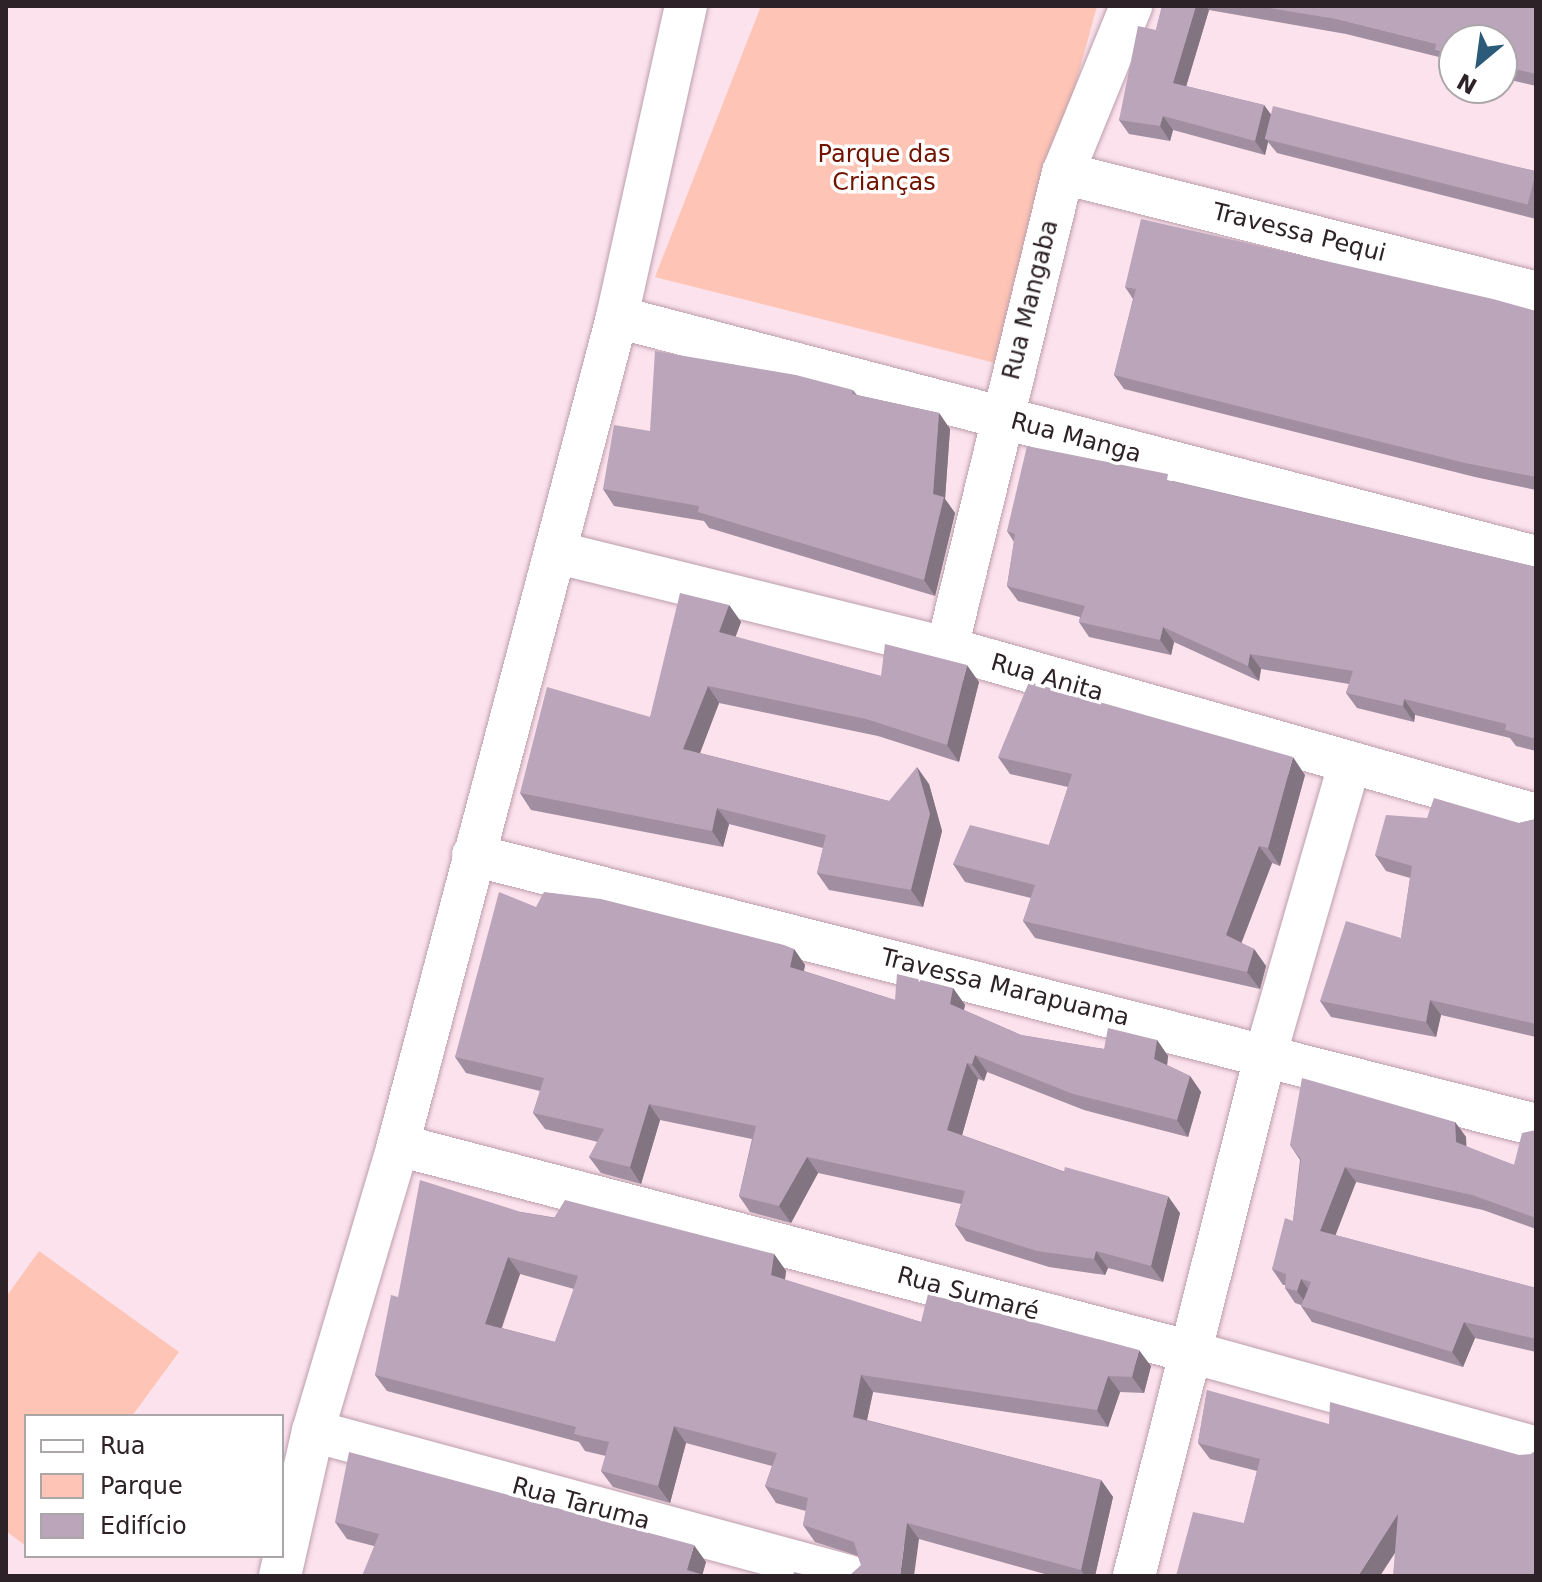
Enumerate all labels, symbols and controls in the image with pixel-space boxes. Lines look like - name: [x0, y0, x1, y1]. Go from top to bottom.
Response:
- north arrow: [1438, 24, 1518, 104]
- text: N: [1453, 68, 1481, 99]
- park label: Parque das Crianças: [818, 141, 950, 197]
- street label: Travessa Pequi: [1209, 198, 1389, 268]
- street label: Rua Mangaba: [997, 217, 1065, 383]
- street label: Rua Manga: [1008, 407, 1144, 469]
- street label: Rua Anita: [987, 648, 1107, 708]
- street label: Travessa Marapuama: [878, 943, 1132, 1033]
- street label: Rua Sumaré: [894, 1261, 1042, 1327]
- legend: [24, 1414, 284, 1558]
- text: Rua: [100, 1432, 146, 1460]
- text: Parque: [100, 1472, 183, 1500]
- street label: Rua Taruma: [509, 1472, 653, 1536]
- text: Edifício: [100, 1512, 187, 1540]

